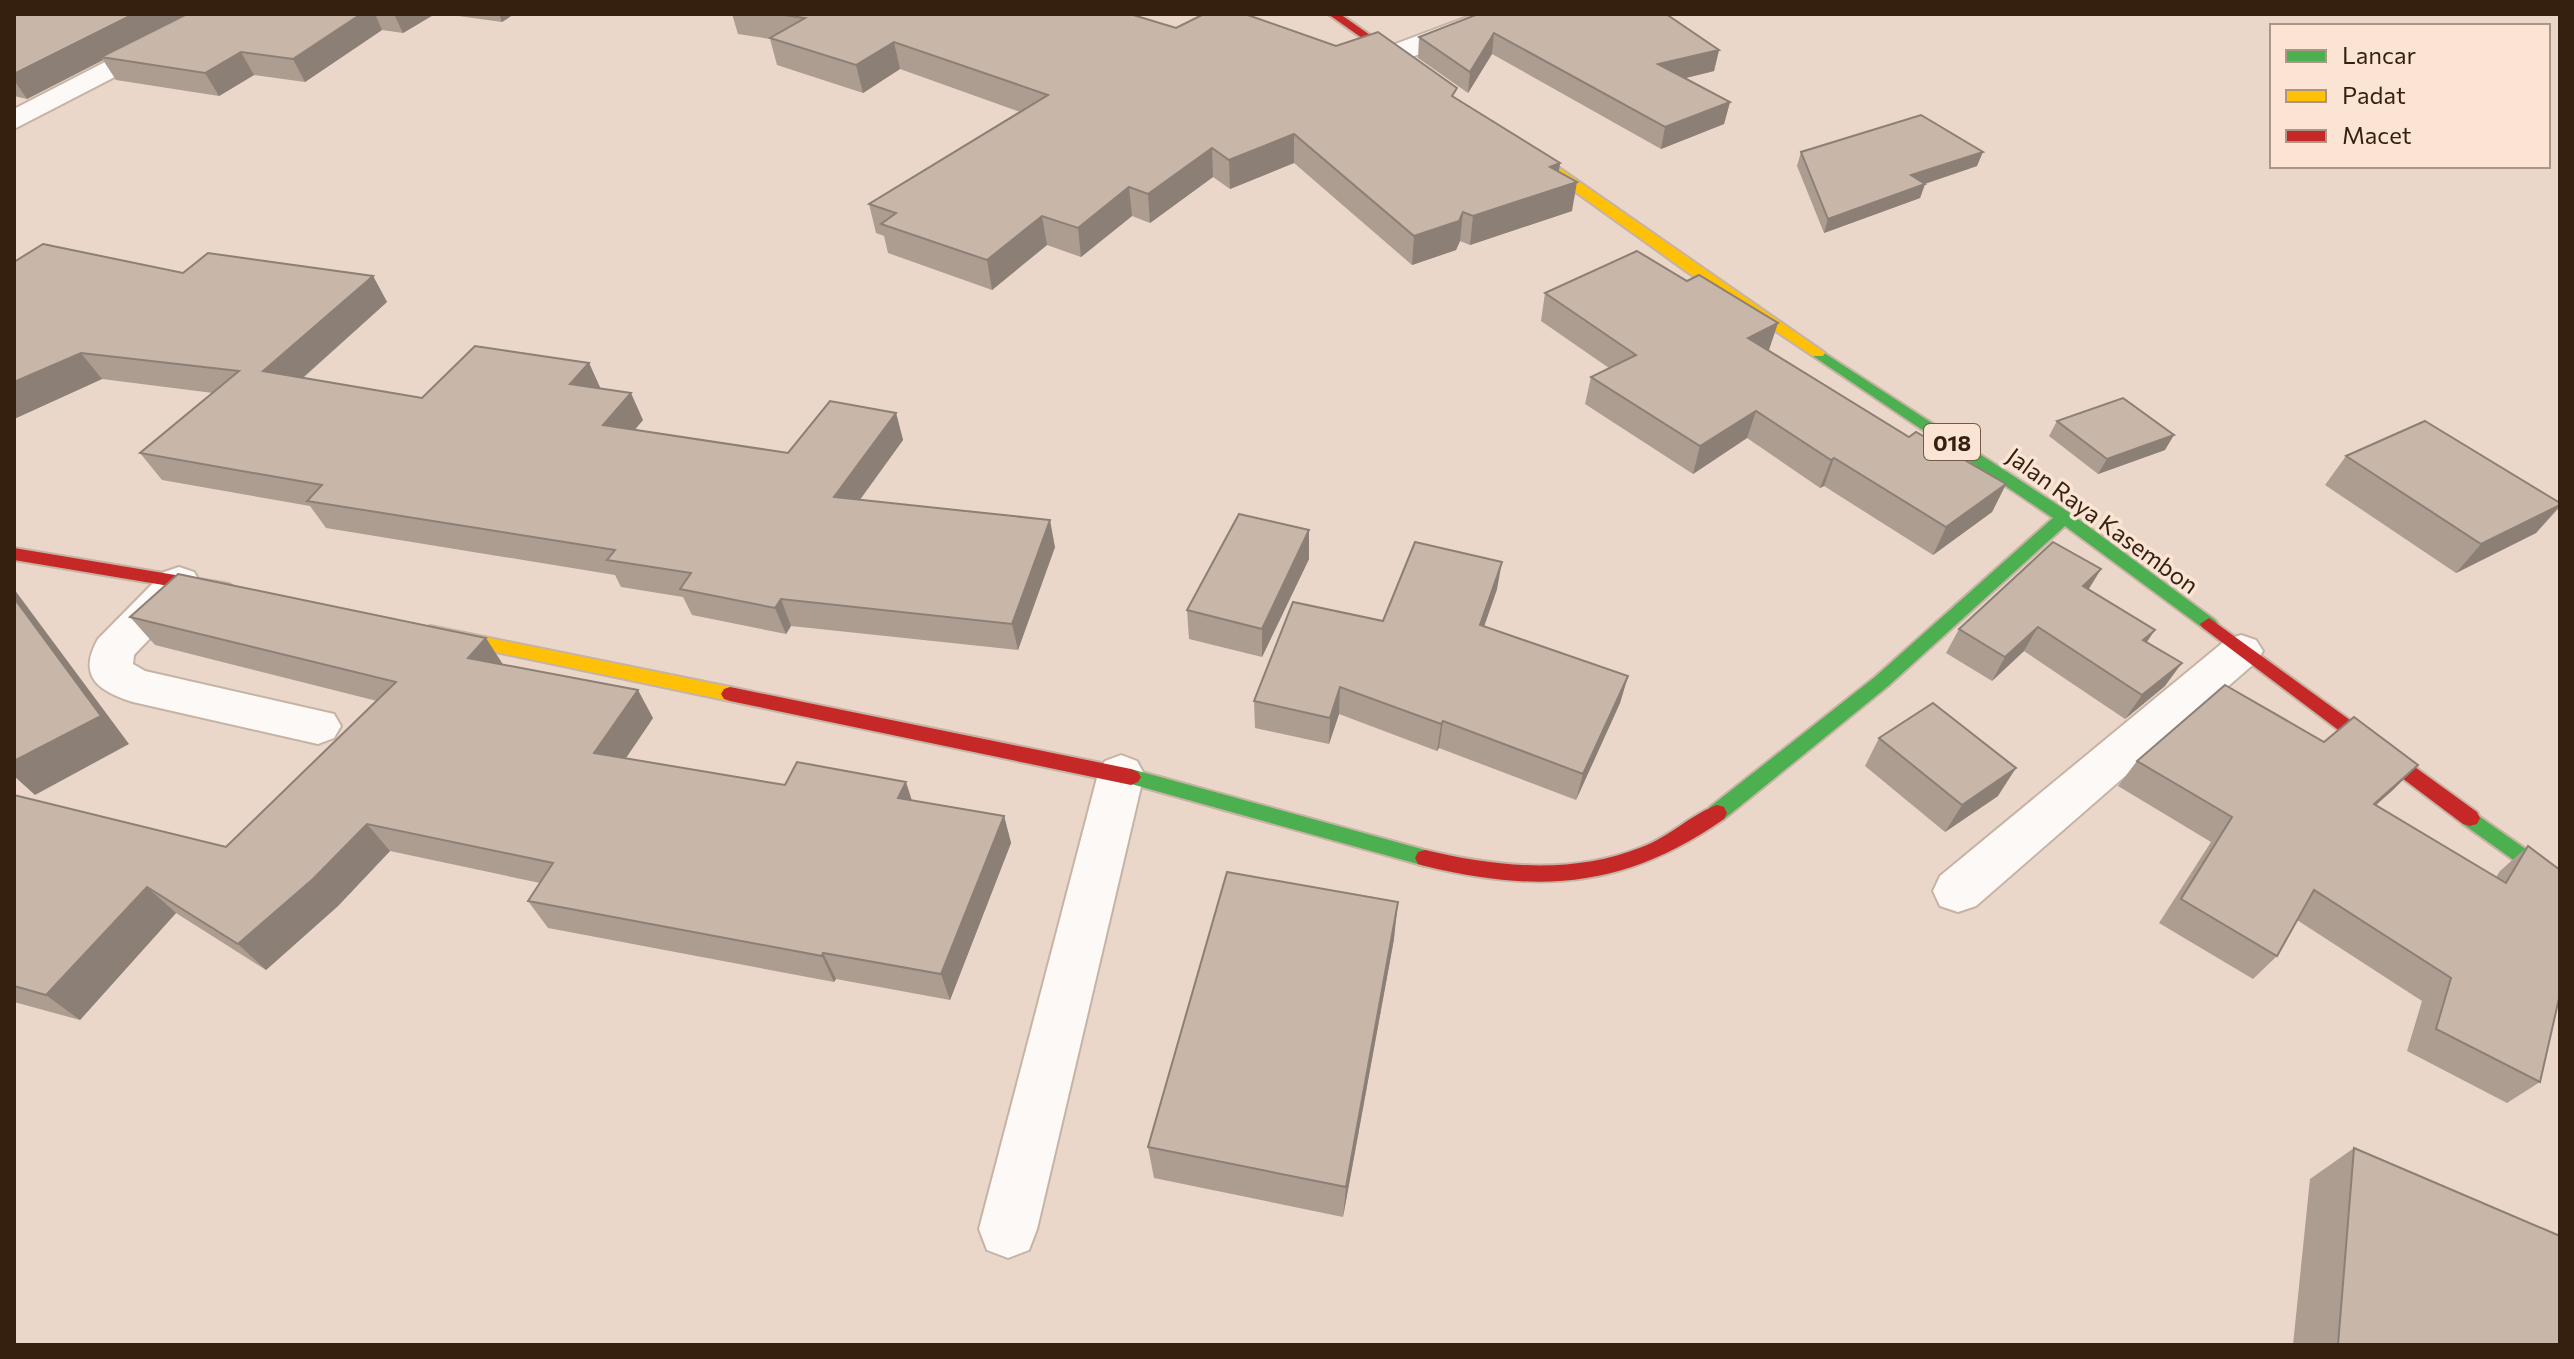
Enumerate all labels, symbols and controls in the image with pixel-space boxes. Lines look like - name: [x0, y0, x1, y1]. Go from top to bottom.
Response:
- legend: [2270, 24, 2550, 168]
- text: Lancar: [2342, 40, 2416, 69]
- text: Padat: [2342, 80, 2406, 109]
- text: Macet: [2342, 120, 2412, 149]
- road number: 018: [1924, 424, 1980, 460]
- street label: Jalan Raya Kasembon: [2002, 441, 2204, 599]

